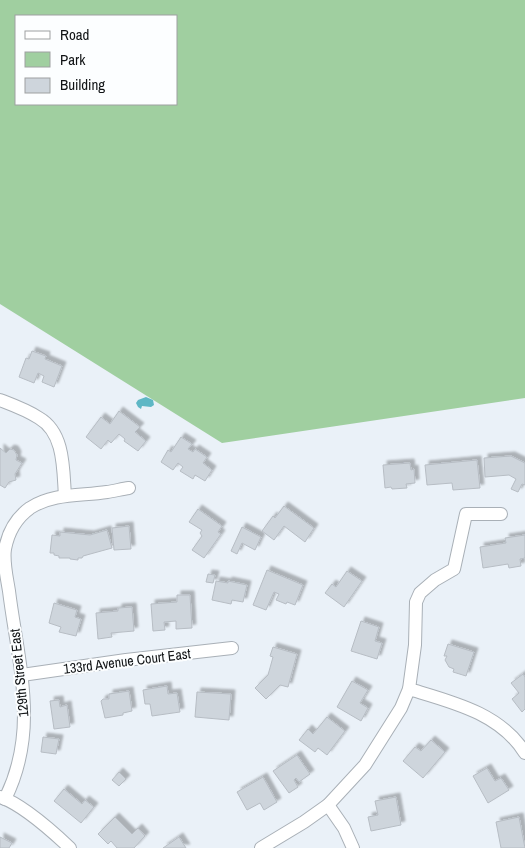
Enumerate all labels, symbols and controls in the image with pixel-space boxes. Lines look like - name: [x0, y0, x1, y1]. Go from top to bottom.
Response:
- legend: [15, 15, 178, 105]
- text: Road: [60, 24, 89, 45]
- text: Park: [60, 49, 86, 70]
- text: Building: [60, 74, 105, 95]
- street label: 129th Street East: [5, 628, 33, 718]
- street label: 133rd Avenue Court East: [62, 644, 192, 678]

